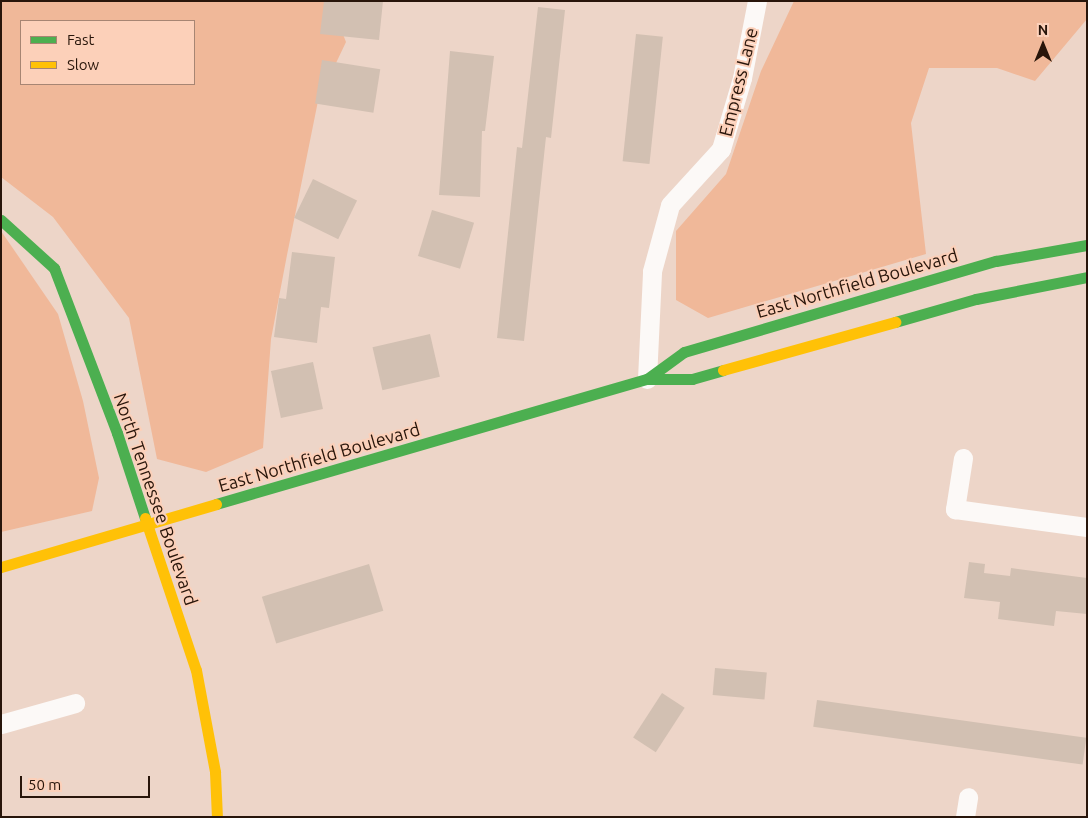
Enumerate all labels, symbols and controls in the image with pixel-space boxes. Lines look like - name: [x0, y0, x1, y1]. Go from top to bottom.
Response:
- legend: [20, 20, 195, 85]
- north arrow: [1018, 20, 1068, 70]
- text: N: [1038, 22, 1048, 38]
- street label: Empress Lane: [714, 25, 762, 139]
- text: Fast: [67, 31, 94, 48]
- text: Slow: [67, 56, 99, 73]
- street label: East Northfield Boulevard: [754, 244, 960, 322]
- street label: North Tennessee Boulevard: [109, 390, 203, 608]
- street label: East Northfield Boulevard: [216, 418, 422, 496]
- scale bar: [22, 766, 152, 798]
- text: 50 m: [28, 776, 61, 793]

